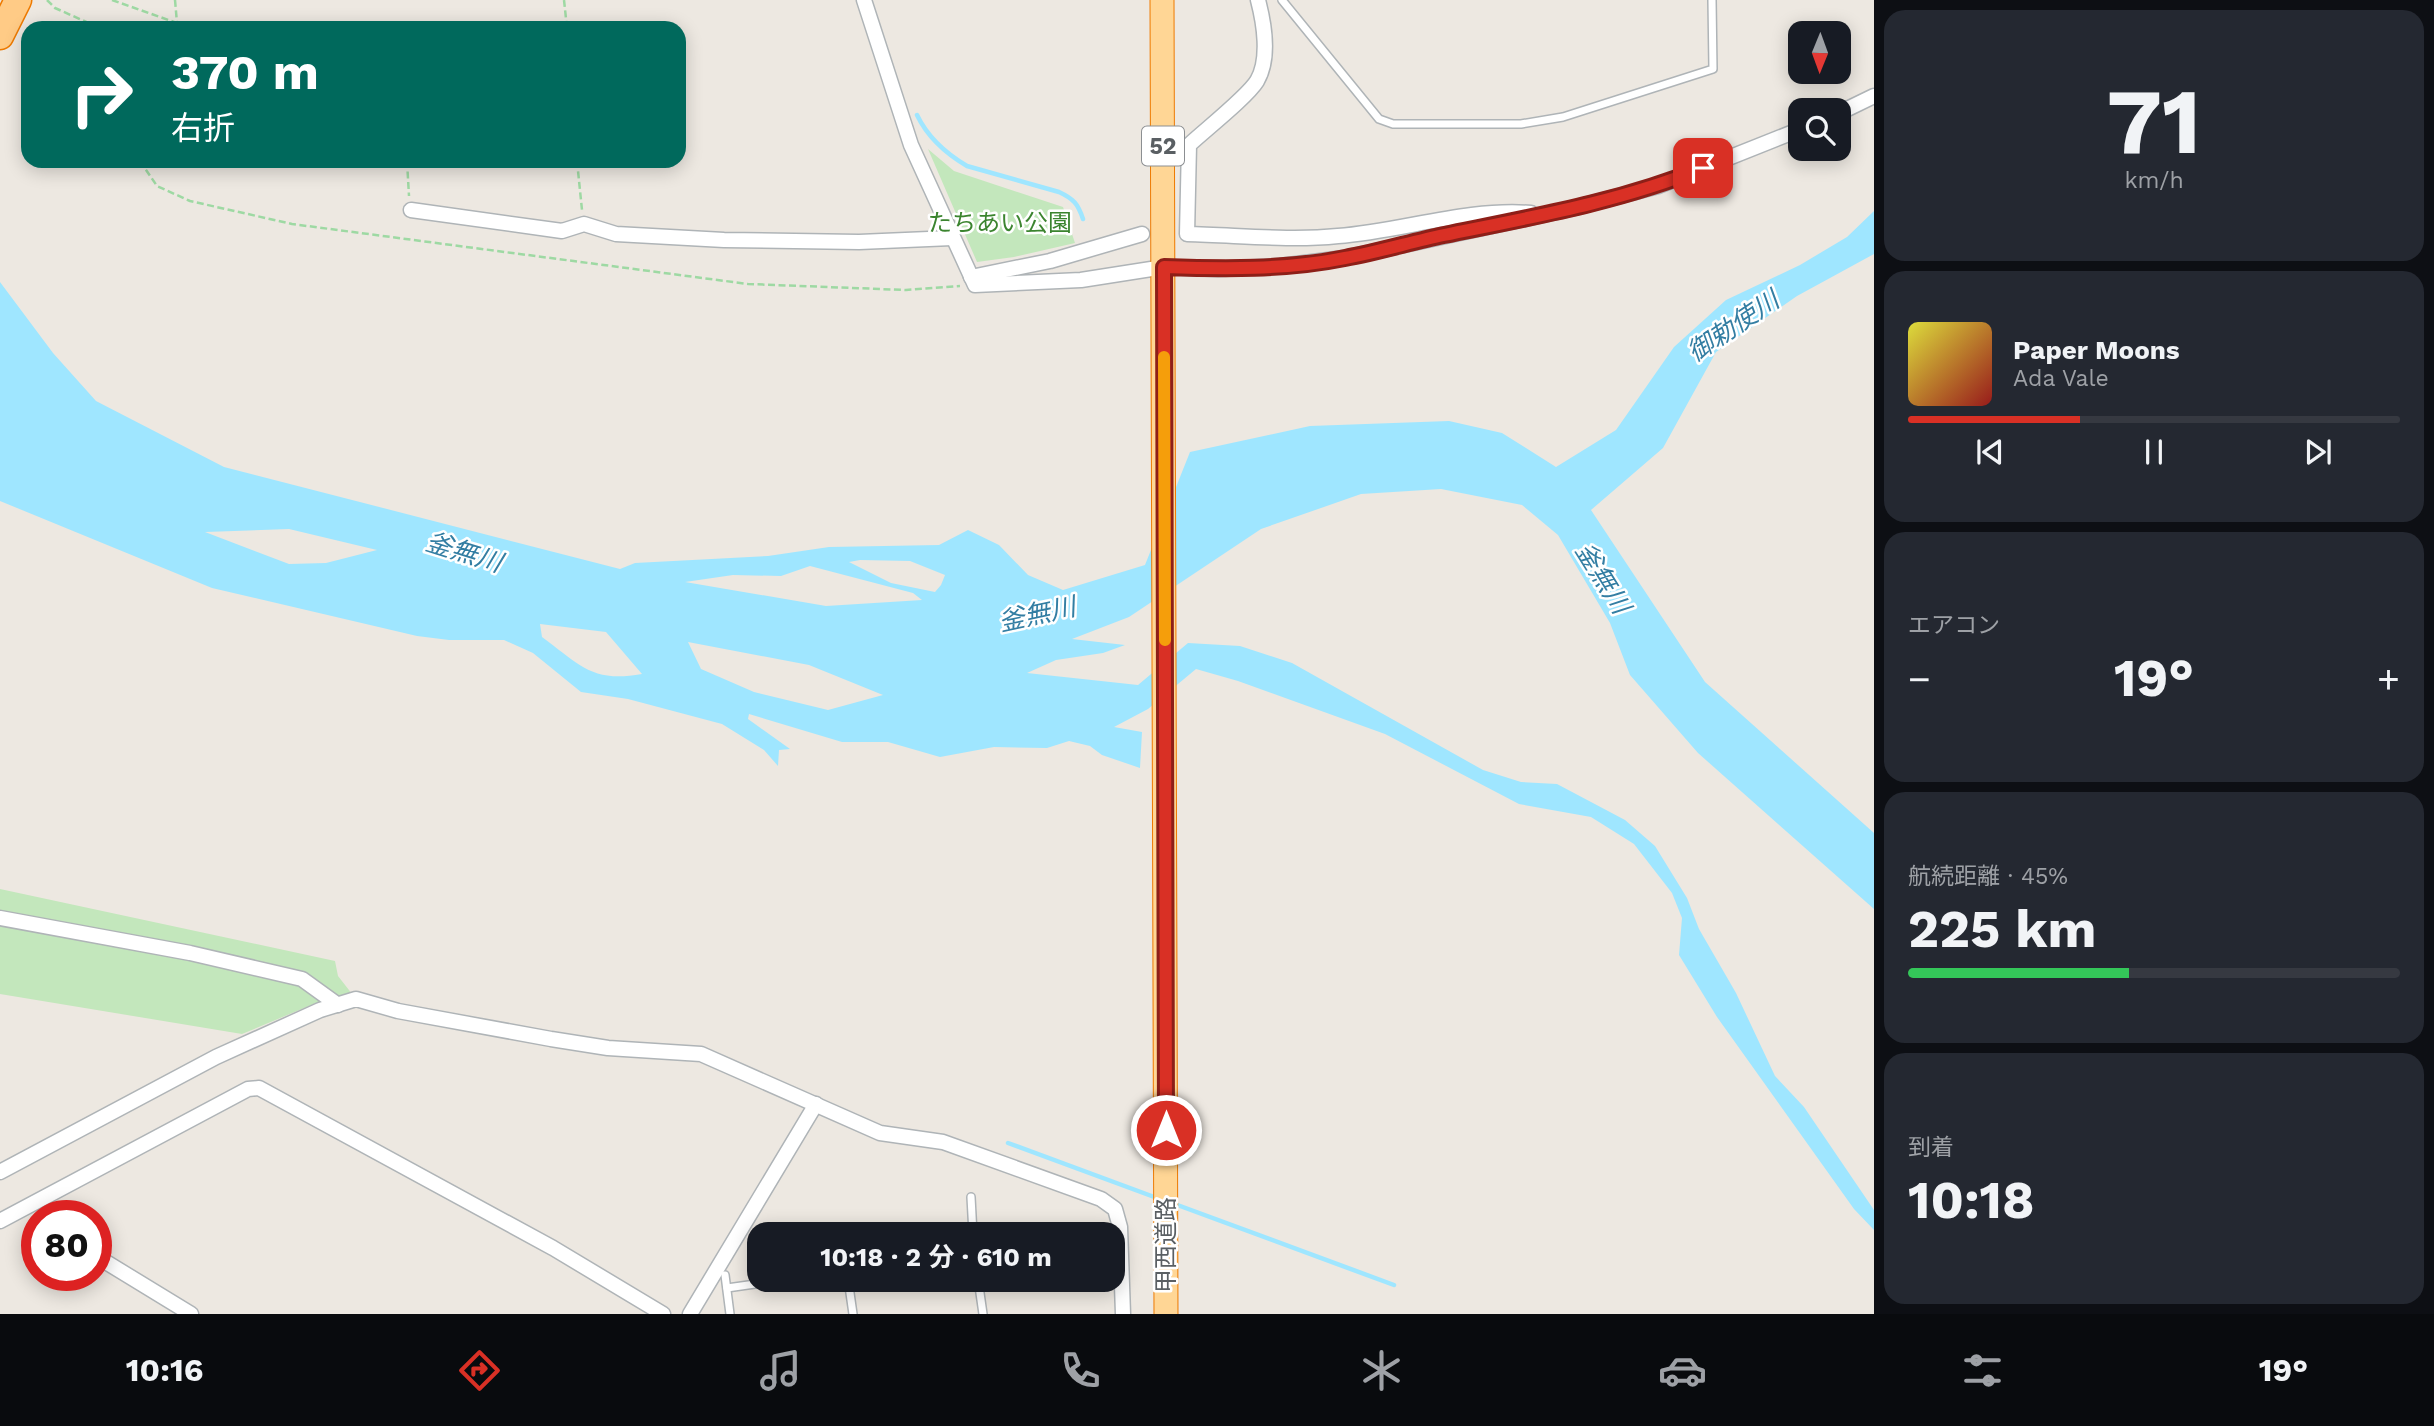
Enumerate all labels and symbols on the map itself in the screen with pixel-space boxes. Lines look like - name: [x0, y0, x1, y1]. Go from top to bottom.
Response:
- north arrow: [1788, 21, 1852, 84]
- road number: 52: [1142, 127, 1184, 166]
- pin: [1673, 138, 1733, 198]
- park label: たちあい公園: [928, 209, 1072, 237]
- water label: 御勅使川: [1681, 283, 1787, 368]
- water label: 釜無川: [422, 526, 509, 579]
- water label: 釜無川: [1570, 537, 1638, 622]
- water label: 釜無川: [996, 591, 1081, 637]
- position arrow: [1129, 1093, 1203, 1167]
- street label: 甲西道路: [1152, 1197, 1180, 1293]
- speed limit sign: 80: [21, 1200, 112, 1291]

